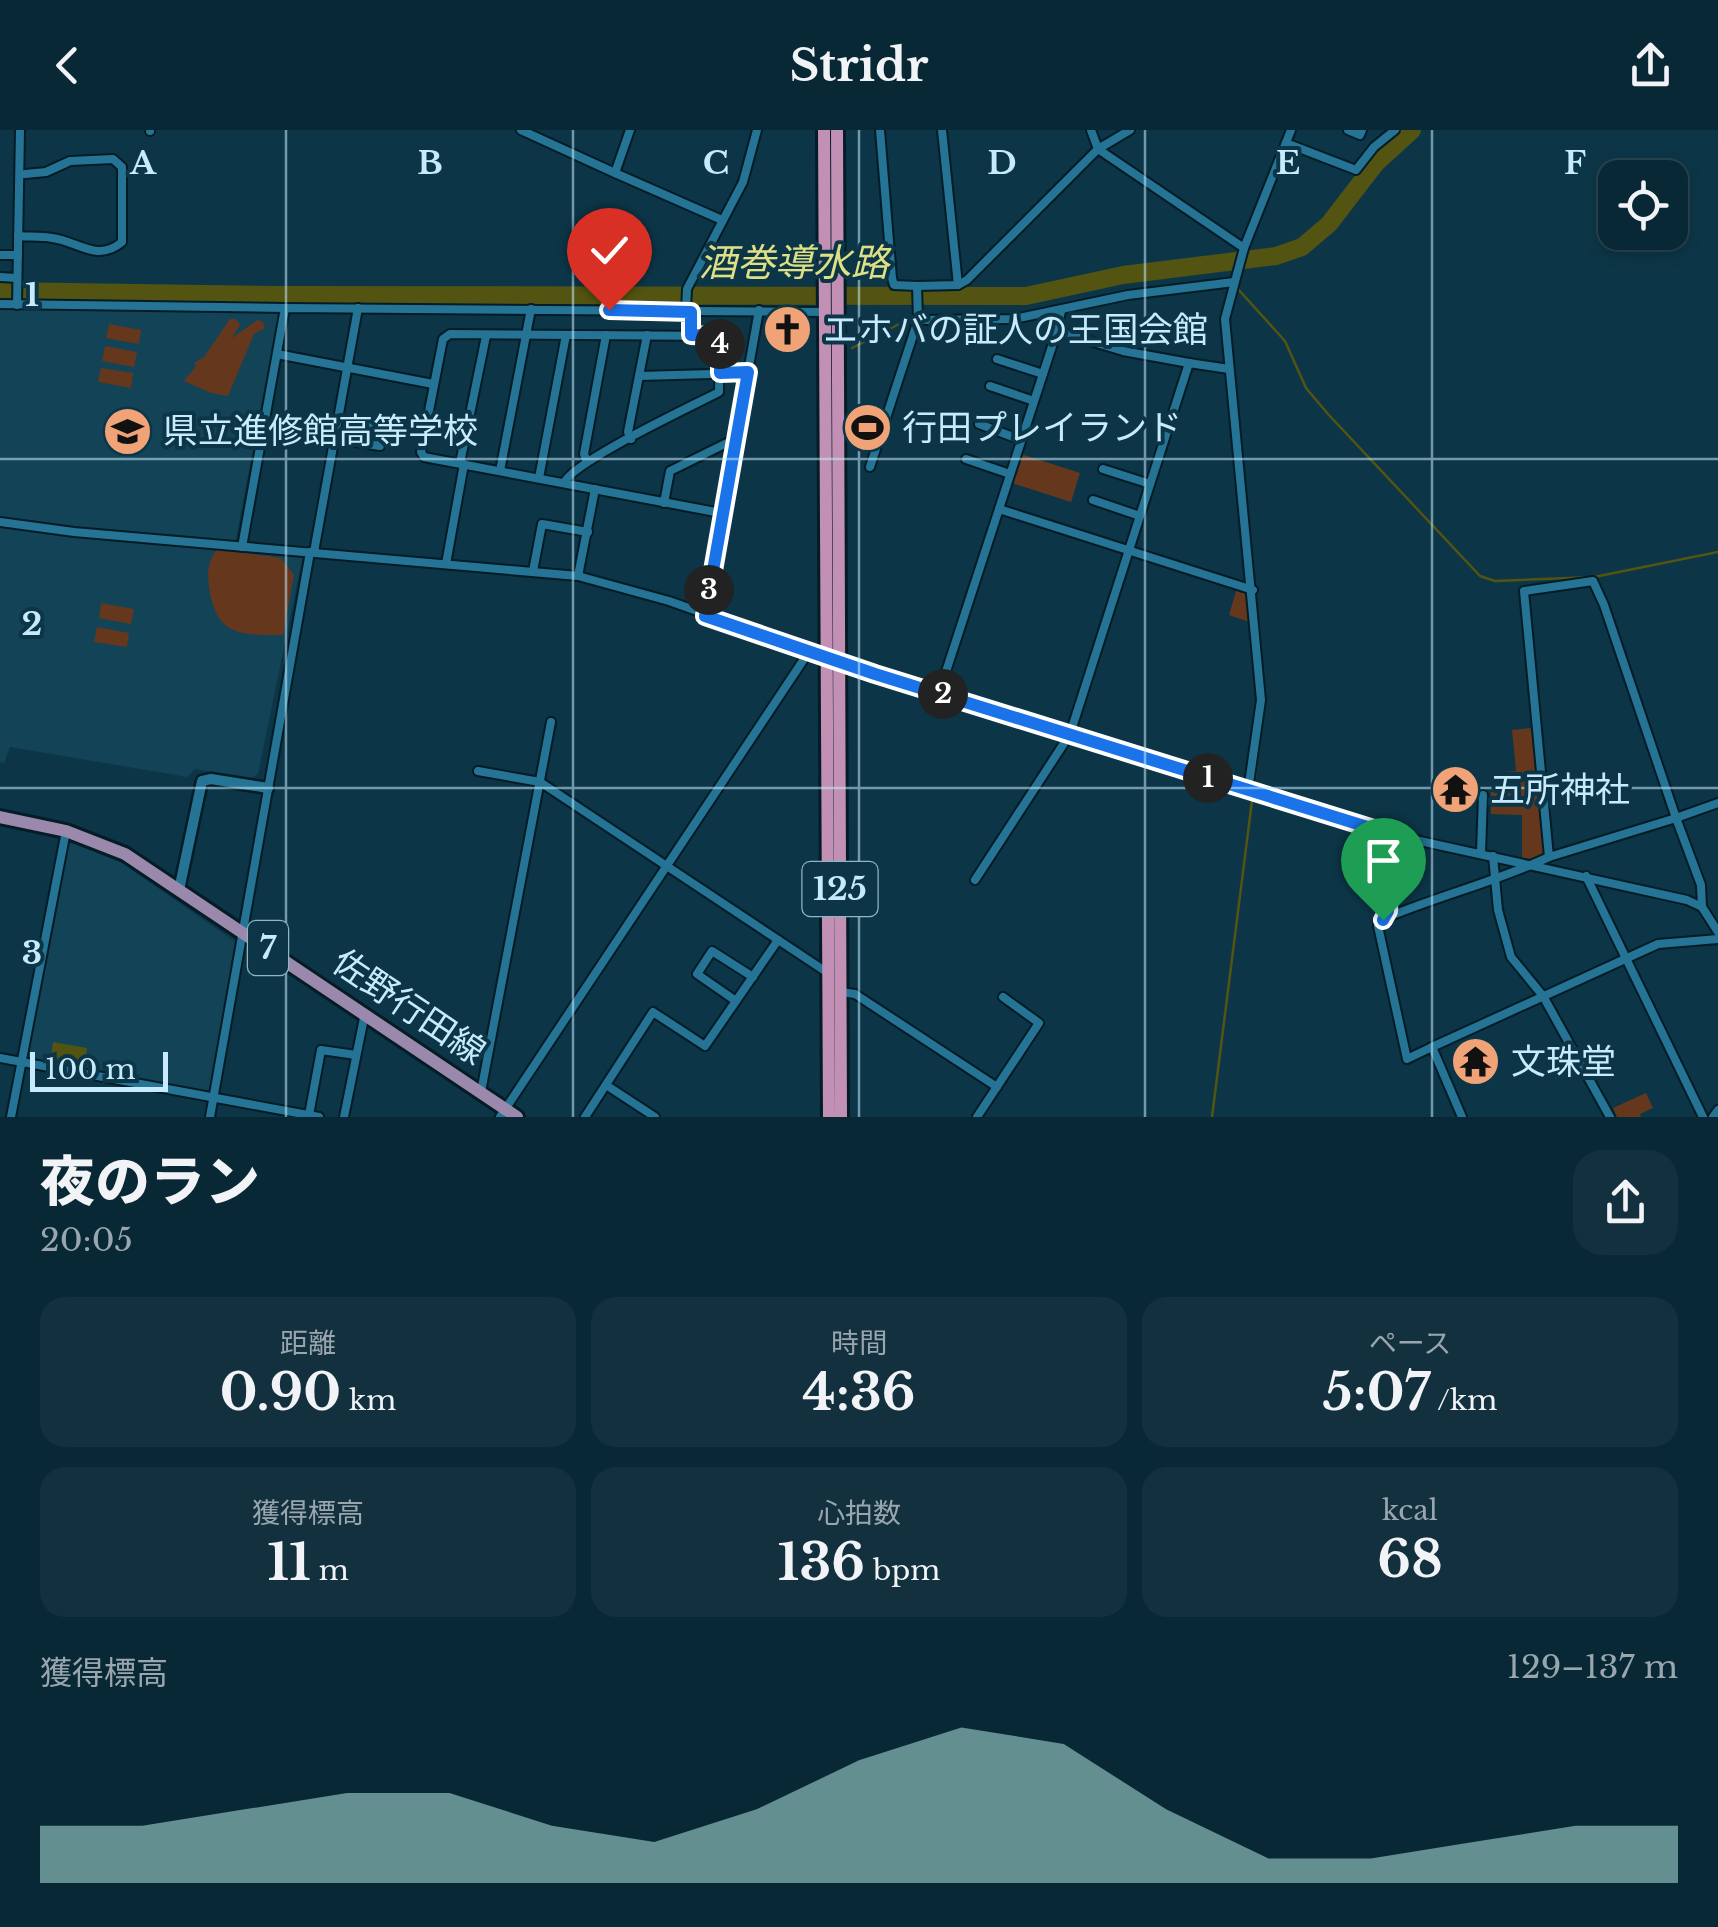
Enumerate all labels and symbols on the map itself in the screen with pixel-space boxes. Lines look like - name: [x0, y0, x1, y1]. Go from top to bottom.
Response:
- text: A: [129, 143, 157, 183]
- text: B: [417, 143, 443, 183]
- text: C: [703, 143, 729, 183]
- text: D: [987, 143, 1017, 183]
- text: E: [1276, 143, 1300, 183]
- text: F: [1564, 143, 1586, 183]
- pin: [567, 208, 652, 311]
- water label: 酒巻導水路: [699, 239, 892, 286]
- text: 1: [25, 275, 39, 315]
- church icon: エホバの証人の王国会館: [762, 304, 814, 356]
- place label: エホバの証人の王国会館: [823, 308, 1208, 351]
- pin: 4: [695, 319, 745, 369]
- sports icon: 行田プレイランド: [841, 402, 893, 454]
- school or university icon: 県立進修館高等学校: [102, 405, 154, 457]
- place label: 行田プレイランド: [902, 406, 1182, 449]
- place label: 県立進修館高等学校: [163, 409, 478, 452]
- pin: 3: [684, 565, 734, 615]
- text: 2: [22, 604, 42, 644]
- pin: 2: [918, 669, 968, 719]
- pin: 1: [1183, 753, 1233, 803]
- temple icon: 五所神社: [1429, 764, 1481, 816]
- place label: 五所神社: [1490, 768, 1630, 811]
- pin: [1341, 818, 1426, 921]
- road number: 125: [802, 862, 878, 916]
- road number: 7: [248, 921, 288, 975]
- text: 3: [22, 933, 42, 973]
- street label: 佐野行田線: [325, 940, 494, 1073]
- temple icon: 文珠堂: [1450, 1036, 1502, 1088]
- place label: 文珠堂: [1511, 1040, 1616, 1083]
- scale bar: [30, 1047, 168, 1091]

